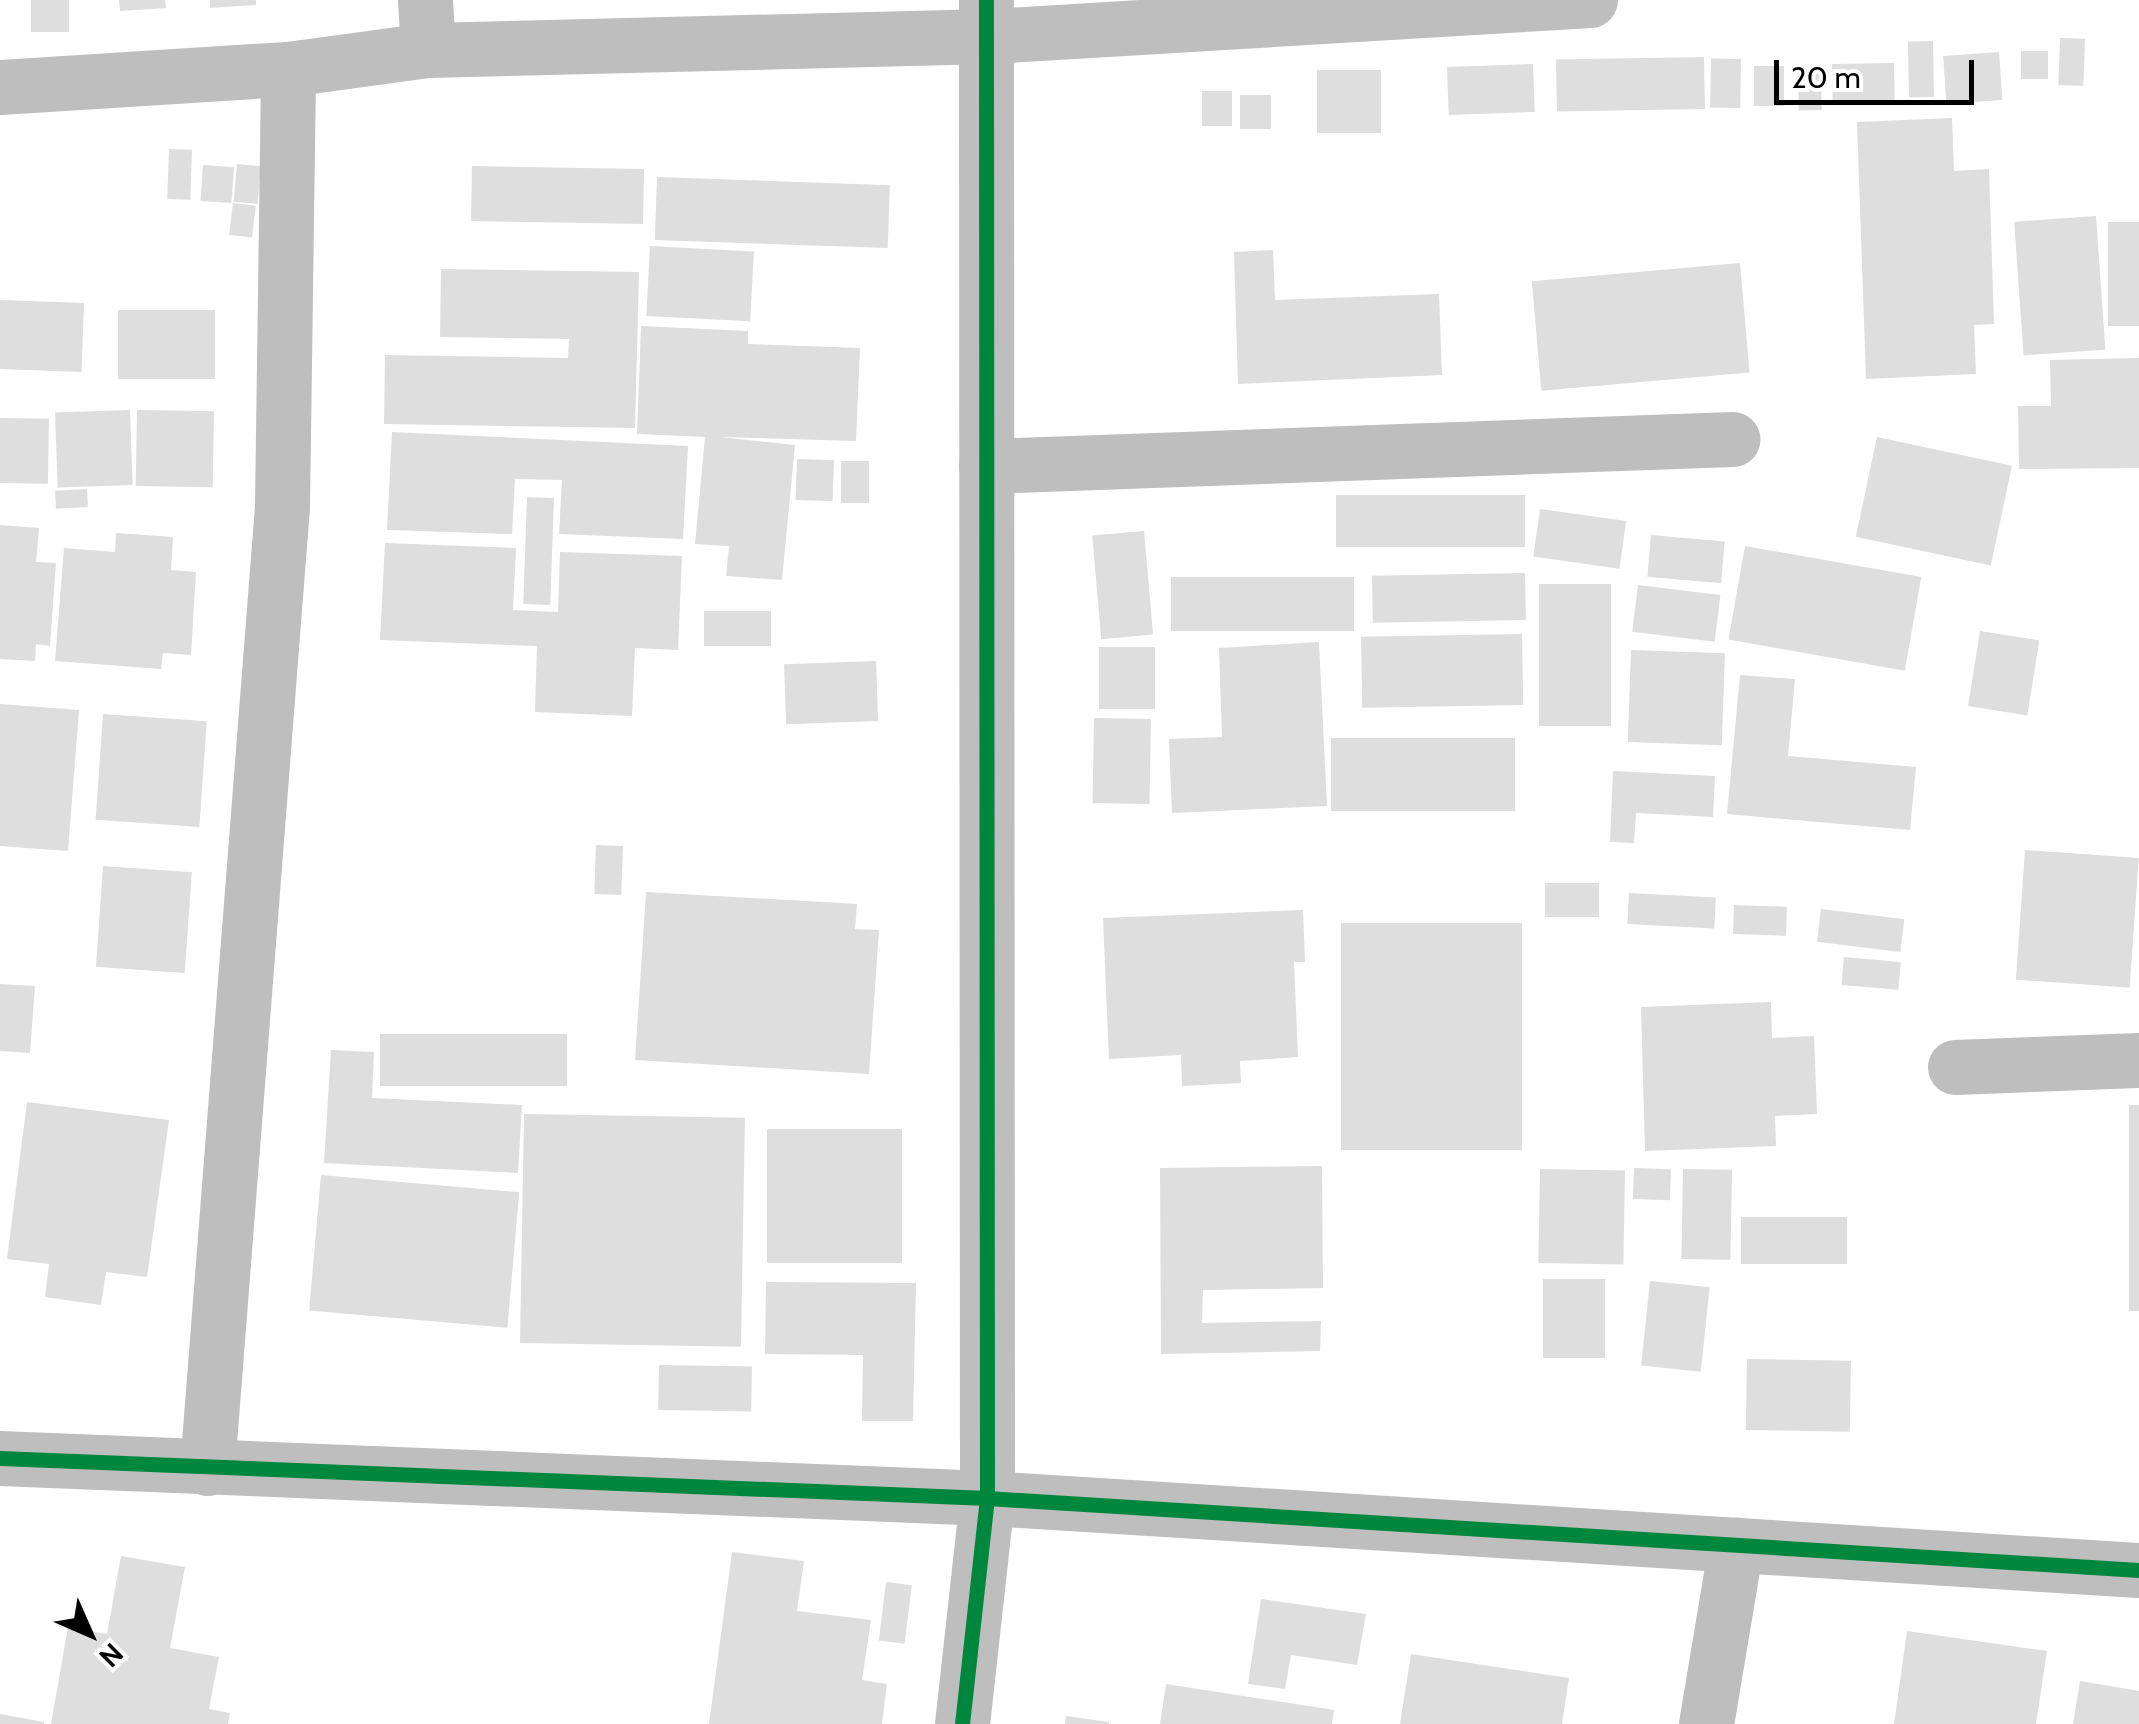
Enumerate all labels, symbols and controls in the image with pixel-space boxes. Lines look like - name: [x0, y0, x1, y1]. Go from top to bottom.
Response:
- scale bar: [1779, 40, 1979, 102]
- text: 20 m: [1791, 59, 1861, 96]
- north arrow: [40, 1584, 140, 1684]
- text: N: [92, 1636, 130, 1674]

